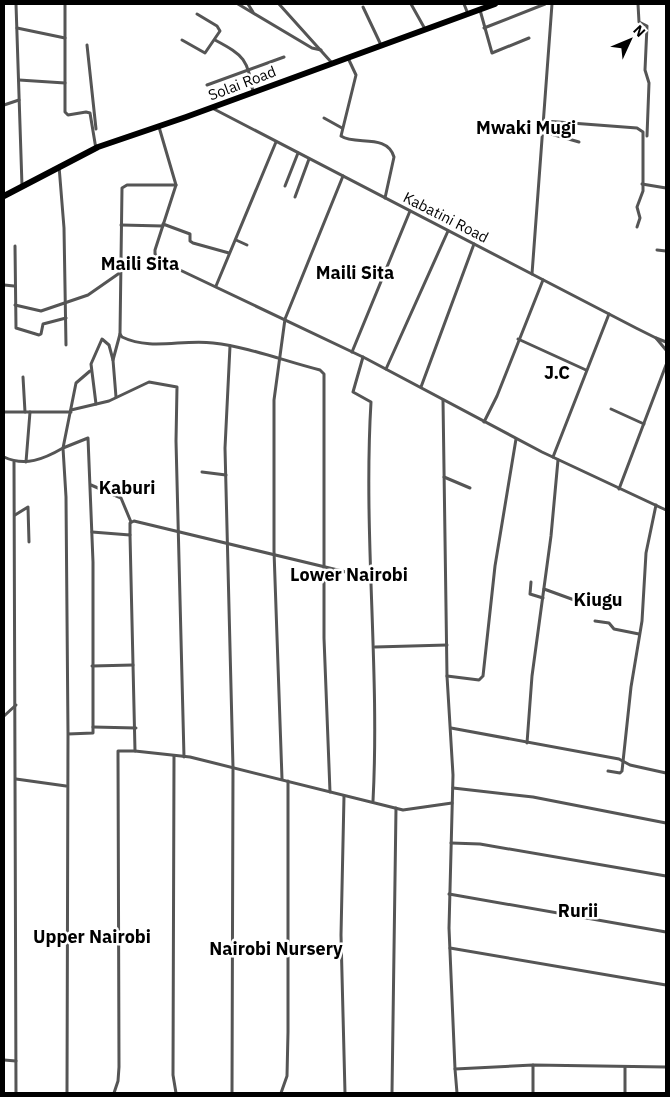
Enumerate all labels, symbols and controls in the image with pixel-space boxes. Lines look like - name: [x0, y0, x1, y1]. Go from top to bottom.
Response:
- north arrow: [605, 15, 655, 65]
- text: N: [629, 21, 649, 41]
- street label: Solai Road: [205, 61, 279, 105]
- district label: Mwaki Mugi: [476, 116, 576, 139]
- street label: Kabatini Road: [400, 187, 492, 247]
- district label: Maili Sita: [101, 252, 179, 275]
- district label: Maili Sita: [316, 261, 394, 284]
- district label: J.C: [544, 361, 570, 384]
- district label: Kaburi: [99, 476, 155, 499]
- district label: Lower Nairobi: [290, 563, 408, 586]
- district label: Kiugu: [574, 588, 623, 611]
- district label: Rurii: [558, 899, 598, 922]
- district label: Upper Nairobi: [33, 925, 151, 948]
- district label: Nairobi Nursery: [209, 937, 343, 960]

